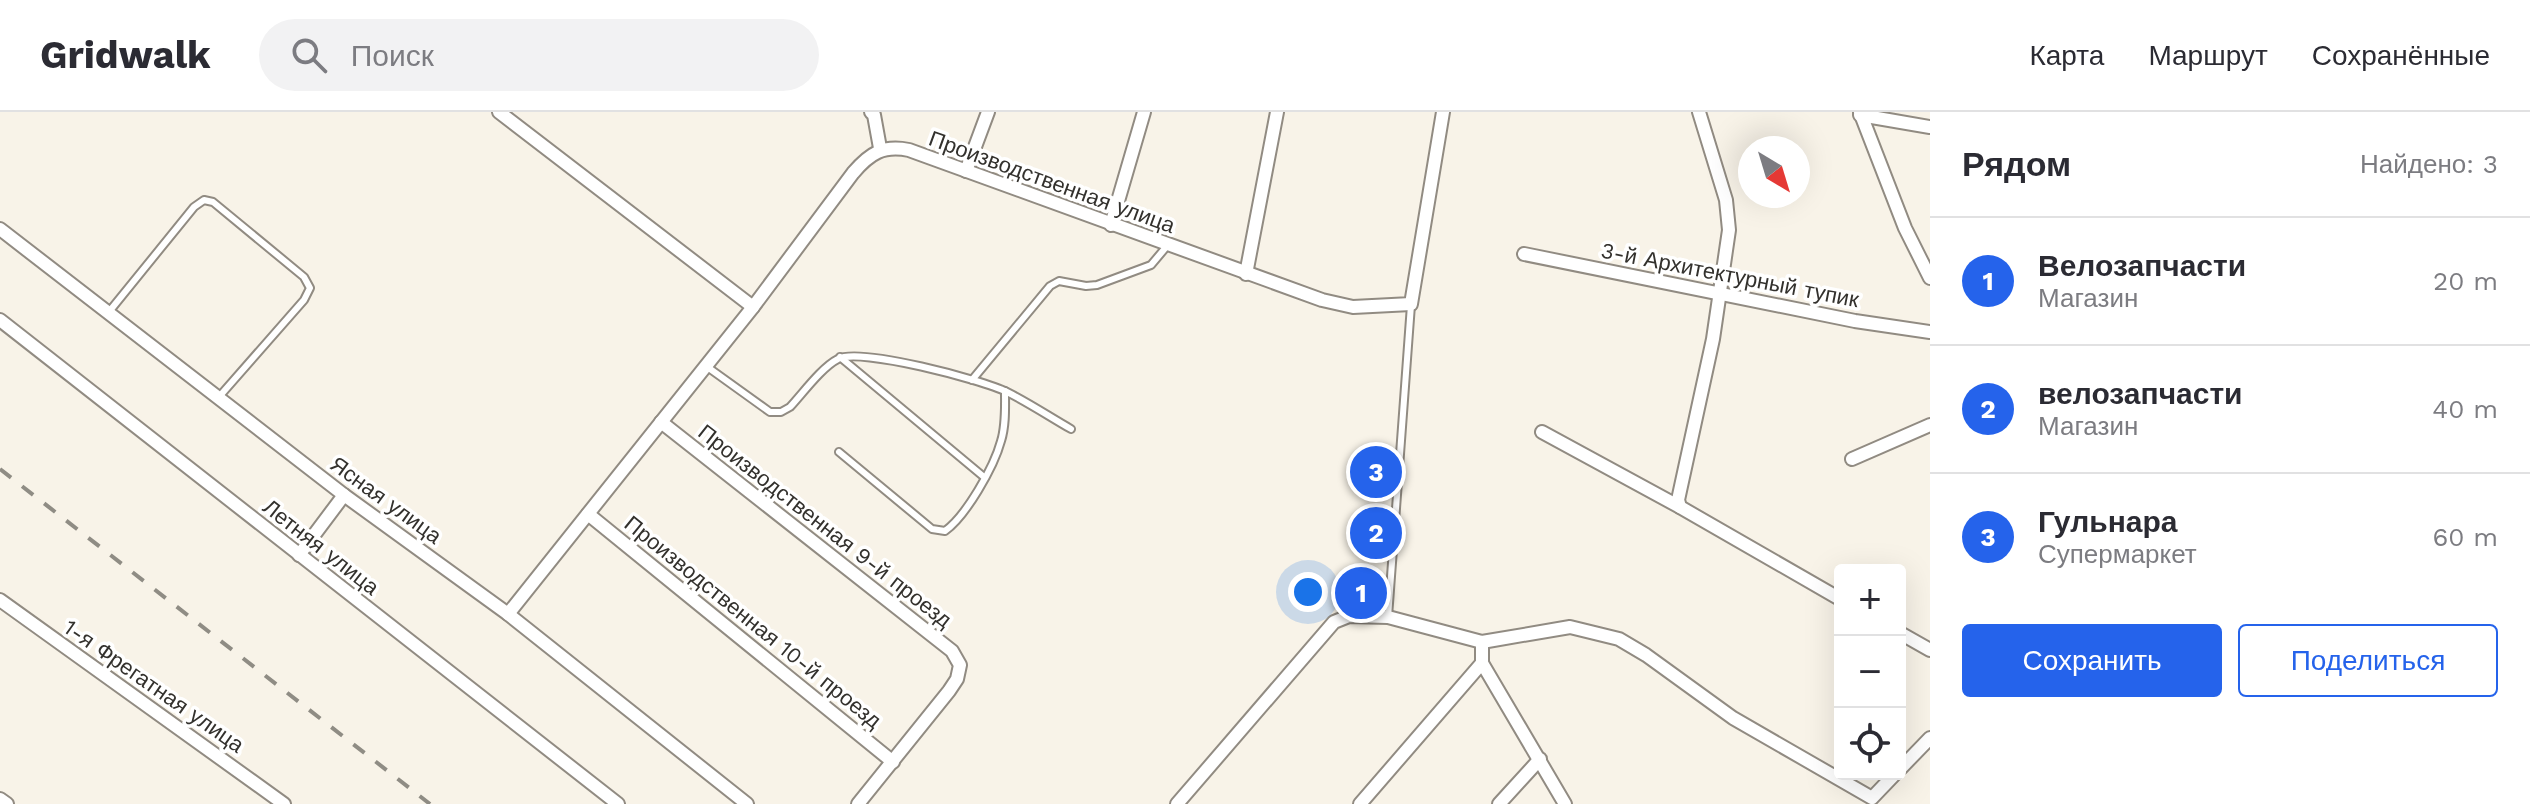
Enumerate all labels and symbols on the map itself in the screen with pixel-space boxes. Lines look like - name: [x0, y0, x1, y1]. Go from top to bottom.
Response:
- street label: Производственная улица: [926, 126, 1179, 238]
- north arrow: [1738, 136, 1810, 208]
- street label: 3-й Архитектурный тупик: [1599, 238, 1861, 312]
- street label: Производственная 9-й проезд: [693, 419, 957, 633]
- pin: 3: [1350, 442, 1402, 502]
- street label: Ясная улица: [326, 451, 447, 549]
- street label: Летняя улица: [258, 494, 384, 600]
- pin: 2: [1350, 503, 1402, 563]
- street label: Производственная 10-й проезд: [620, 511, 886, 733]
- pin: 1: [1335, 563, 1387, 623]
- your location: [1288, 572, 1328, 612]
- street label: 1-я Фрегатная улица: [59, 614, 249, 758]

